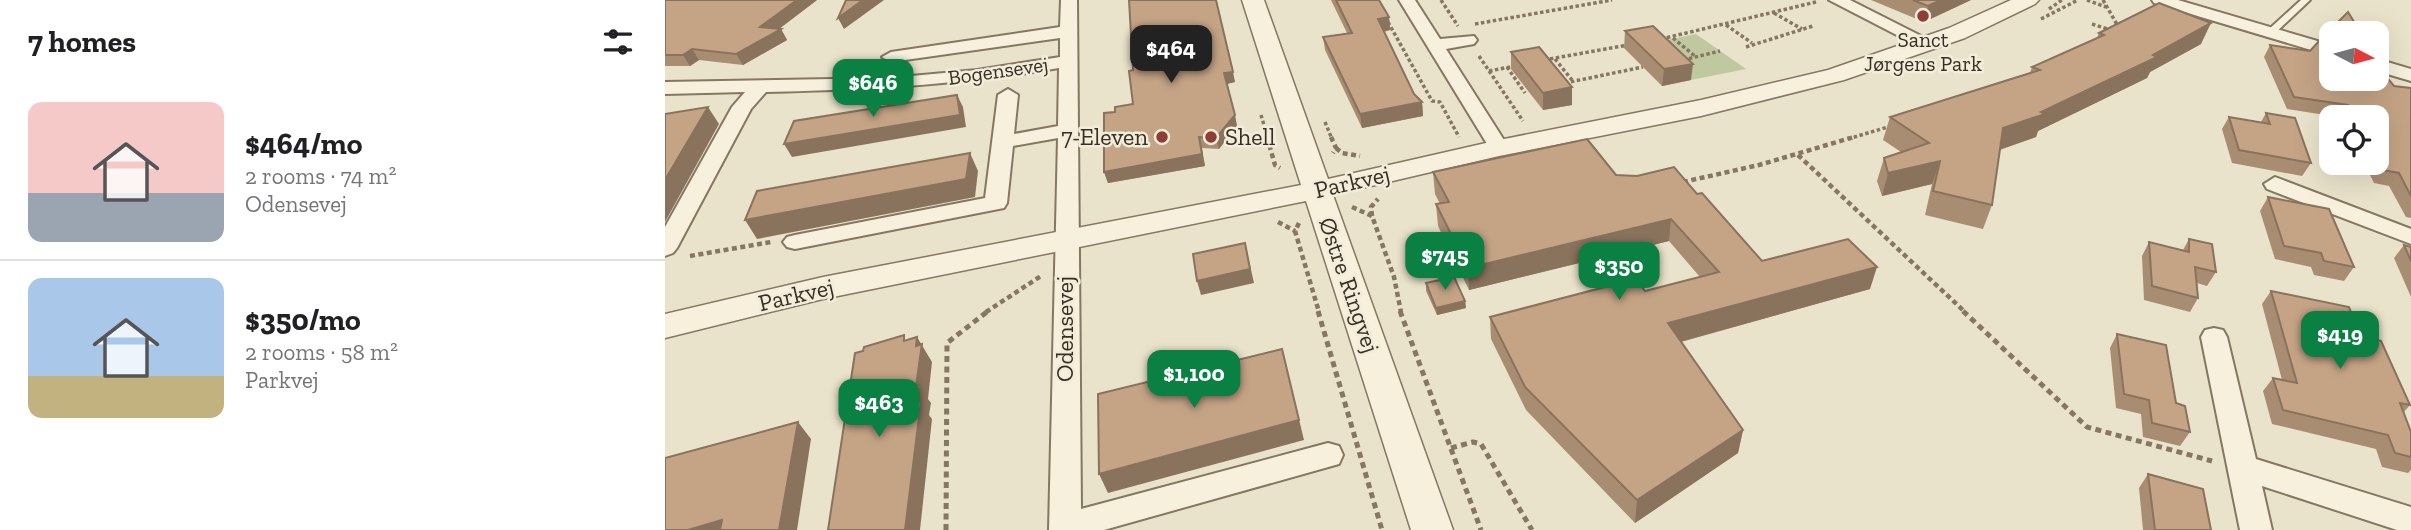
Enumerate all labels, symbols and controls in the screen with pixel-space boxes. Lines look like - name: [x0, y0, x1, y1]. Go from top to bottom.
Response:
- marker: Sanct Jørgens Park: [1915, 8, 1931, 24]
- north arrow: [2319, 21, 2389, 91]
- map controls: [2319, 21, 2389, 175]
- icon: filters: [599, 23, 637, 61]
- text: 7 homes: [28, 24, 136, 60]
- pin: $464: [1130, 25, 1212, 85]
- place label: Sanct Jørgens Park: [1864, 27, 1982, 76]
- text: $464: [1146, 34, 1196, 62]
- street label: Bogensevej: [946, 51, 1050, 91]
- pin: $646: [832, 60, 914, 119]
- text: $646: [848, 68, 898, 96]
- button: locate: [2319, 105, 2389, 175]
- place label: 7-Eleven: [1061, 122, 1148, 151]
- place label: Shell: [1225, 122, 1275, 151]
- text: $464/mo: [245, 126, 362, 162]
- marker: 7-Eleven: [1154, 129, 1170, 145]
- marker: Shell: [1203, 129, 1219, 145]
- icon: home: [84, 130, 168, 214]
- street label: Parkvej: [1311, 159, 1393, 204]
- text: 2 rooms · 74 m²: [245, 162, 396, 190]
- text: Odensevej: [245, 190, 347, 218]
- street label: Østre Ringvej: [1313, 213, 1386, 356]
- pin: $745: [1404, 232, 1486, 292]
- text: $745: [1421, 241, 1469, 269]
- pin: $350: [1578, 243, 1660, 302]
- text: $350: [1595, 251, 1643, 279]
- street label: Parkvej: [755, 272, 837, 317]
- street label: Odensevej: [1050, 276, 1079, 382]
- text: $350/mo: [245, 302, 361, 338]
- icon: home: [84, 306, 168, 390]
- pin: $419: [2299, 312, 2381, 371]
- text: $419: [2317, 320, 2363, 348]
- text: 2 rooms · 58 m²: [245, 338, 398, 366]
- pin: $1,100: [1137, 350, 1251, 410]
- text: $1,100: [1163, 359, 1225, 387]
- text: Parkvej: [245, 366, 319, 394]
- pin: $463: [838, 380, 920, 439]
- text: $463: [855, 388, 904, 416]

